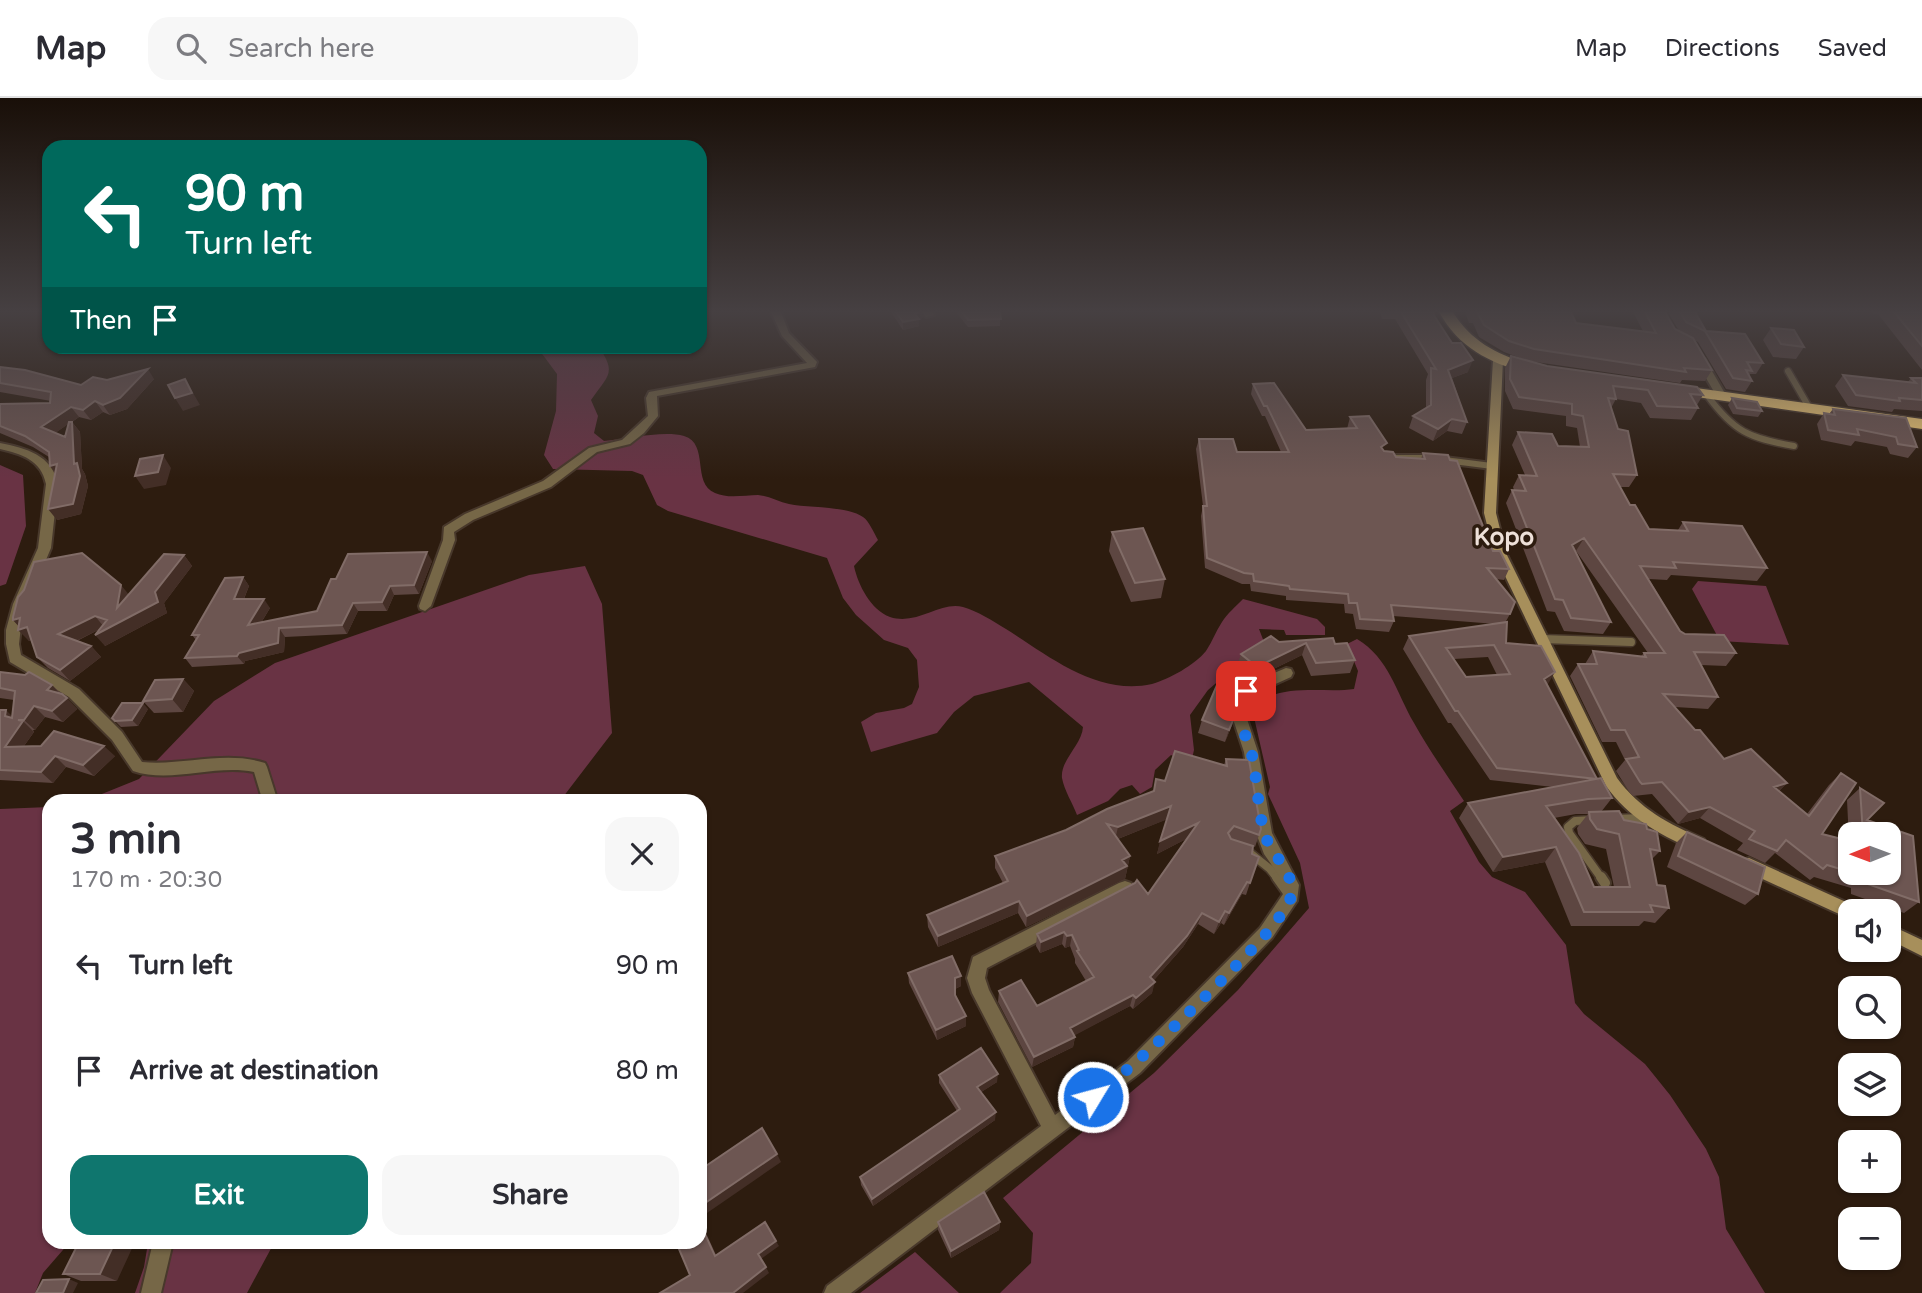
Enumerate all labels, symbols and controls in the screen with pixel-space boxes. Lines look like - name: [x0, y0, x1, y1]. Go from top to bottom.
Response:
- search box: [148, 17, 638, 80]
- text: Map: [35, 29, 106, 68]
- icon: search: [172, 29, 210, 67]
- text: Search here: [228, 33, 374, 64]
- text: Map: [1575, 34, 1627, 63]
- text: Directions: [1665, 34, 1780, 63]
- text: Saved: [1818, 34, 1887, 63]
- text: 90 m: [185, 165, 304, 224]
- icon: left: [70, 168, 161, 259]
- text: Turn left: [185, 225, 312, 263]
- icon: arrive: [146, 301, 184, 339]
- text: Then: [70, 305, 132, 336]
- district label: Kopo: [1474, 523, 1534, 552]
- pin: [1216, 661, 1276, 721]
- icon: arrive: [1227, 672, 1265, 710]
- text: 3 min: [70, 814, 182, 865]
- button: close: [605, 817, 679, 891]
- north arrow: [1838, 822, 1900, 886]
- map controls: [1838, 822, 1901, 1270]
- text: 170 m · 20:30: [70, 866, 222, 894]
- button: sound: [1838, 899, 1901, 962]
- icon: left: [70, 947, 108, 985]
- text: Turn left: [129, 950, 232, 981]
- text: 90 m: [616, 950, 679, 981]
- button: search: [1838, 976, 1901, 1039]
- icon: arrive: [70, 1052, 108, 1090]
- button: layers: [1838, 1053, 1901, 1116]
- text: Arrive at destination: [129, 1055, 379, 1086]
- text: 80 m: [616, 1055, 679, 1086]
- position arrow: [1056, 1060, 1130, 1134]
- button: +: [1838, 1130, 1901, 1193]
- button: Exit: [70, 1155, 368, 1235]
- button: Share: [382, 1155, 679, 1235]
- button: −: [1838, 1207, 1901, 1270]

